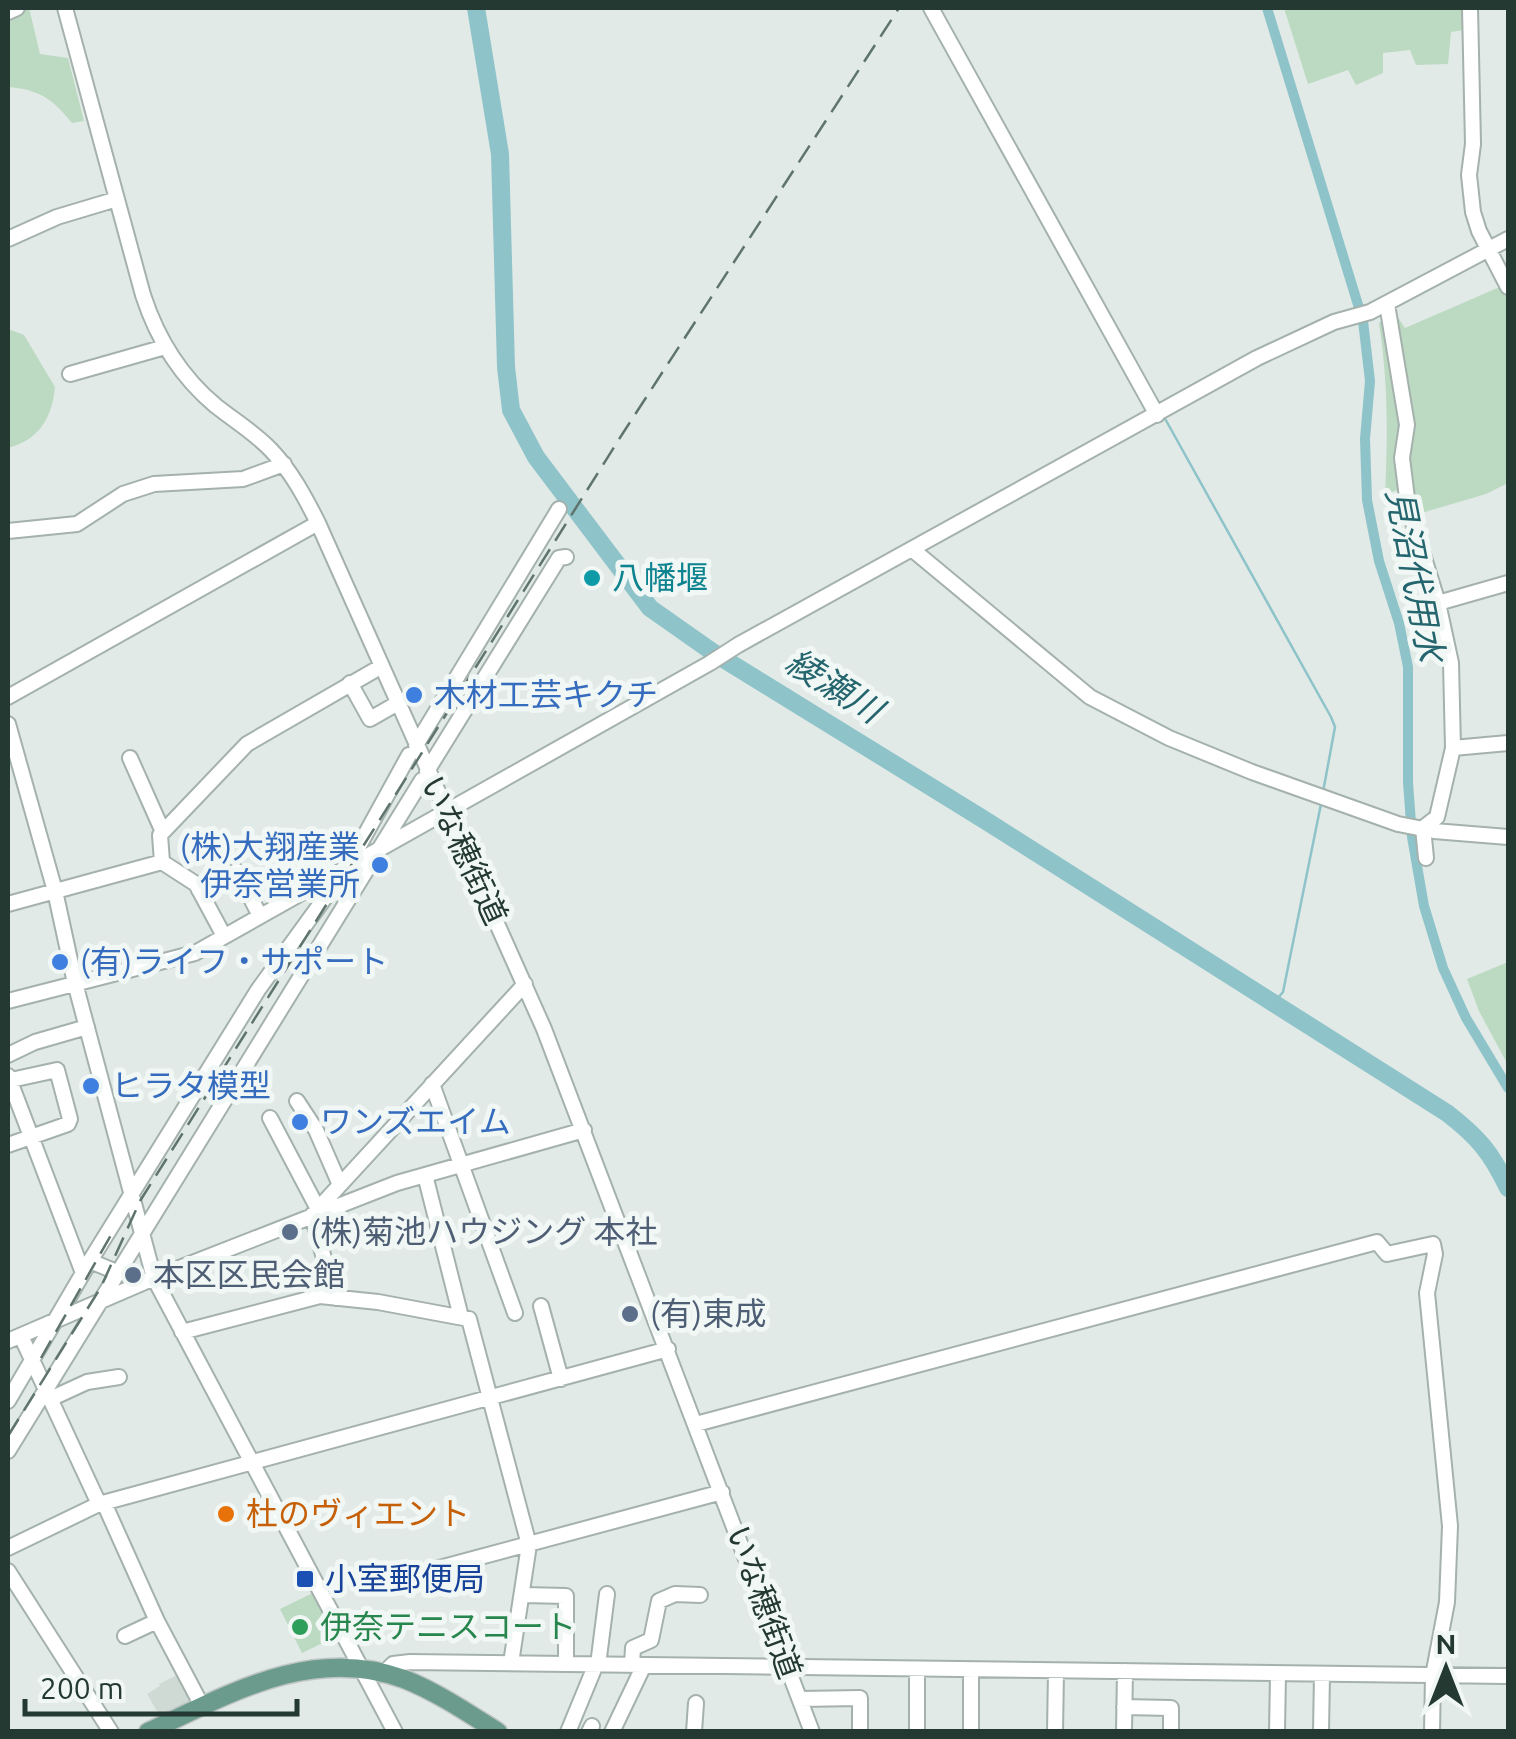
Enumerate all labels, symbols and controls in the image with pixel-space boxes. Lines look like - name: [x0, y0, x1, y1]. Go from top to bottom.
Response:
- water label: 見沼代用水: [1380, 485, 1453, 668]
- place label: 八幡堰: [612, 559, 708, 595]
- marker: 八幡堰: [581, 567, 603, 589]
- water label: 綾瀬川: [779, 640, 893, 732]
- place label: 木材工芸キクチ: [434, 676, 658, 712]
- marker: 木材工芸キクチ: [403, 684, 425, 706]
- street label: いな穂街道: [415, 769, 515, 930]
- place label: (株)大翔産業 伊奈営業所: [180, 828, 360, 901]
- marker: (株)大翔産業 伊奈営業所: [369, 854, 391, 876]
- place label: (有)ライフ・サポート: [80, 943, 388, 979]
- marker: (有)ライフ・サポート: [49, 951, 71, 973]
- place label: ヒラタ模型: [111, 1067, 271, 1103]
- marker: ヒラタ模型: [80, 1075, 102, 1097]
- place label: ワンズエイム: [320, 1103, 511, 1139]
- marker: ワンズエイム: [289, 1111, 311, 1133]
- place label: (株)菊池ハウジング 本社: [310, 1213, 658, 1249]
- marker: (株)菊池ハウジング 本社: [279, 1221, 301, 1243]
- place label: 本区区民会館: [153, 1256, 345, 1292]
- marker: 本区区民会館: [122, 1264, 144, 1286]
- place label: (有)東成: [650, 1295, 766, 1331]
- marker: (有)東成: [619, 1303, 641, 1325]
- place label: 杜のヴィエント: [246, 1495, 470, 1531]
- marker: 杜のヴィエント: [215, 1503, 237, 1525]
- street label: いな穂街道: [721, 1520, 809, 1683]
- place label: 小室郵便局: [325, 1560, 485, 1596]
- marker: 小室郵便局: [294, 1568, 316, 1590]
- place label: 伊奈テニスコート: [320, 1608, 576, 1644]
- marker: 伊奈テニスコート: [289, 1616, 311, 1638]
- north arrow: [1396, 1619, 1496, 1719]
- text: N: [1436, 1628, 1456, 1659]
- scale bar: [25, 1654, 298, 1716]
- text: 200 m: [40, 1671, 124, 1705]

